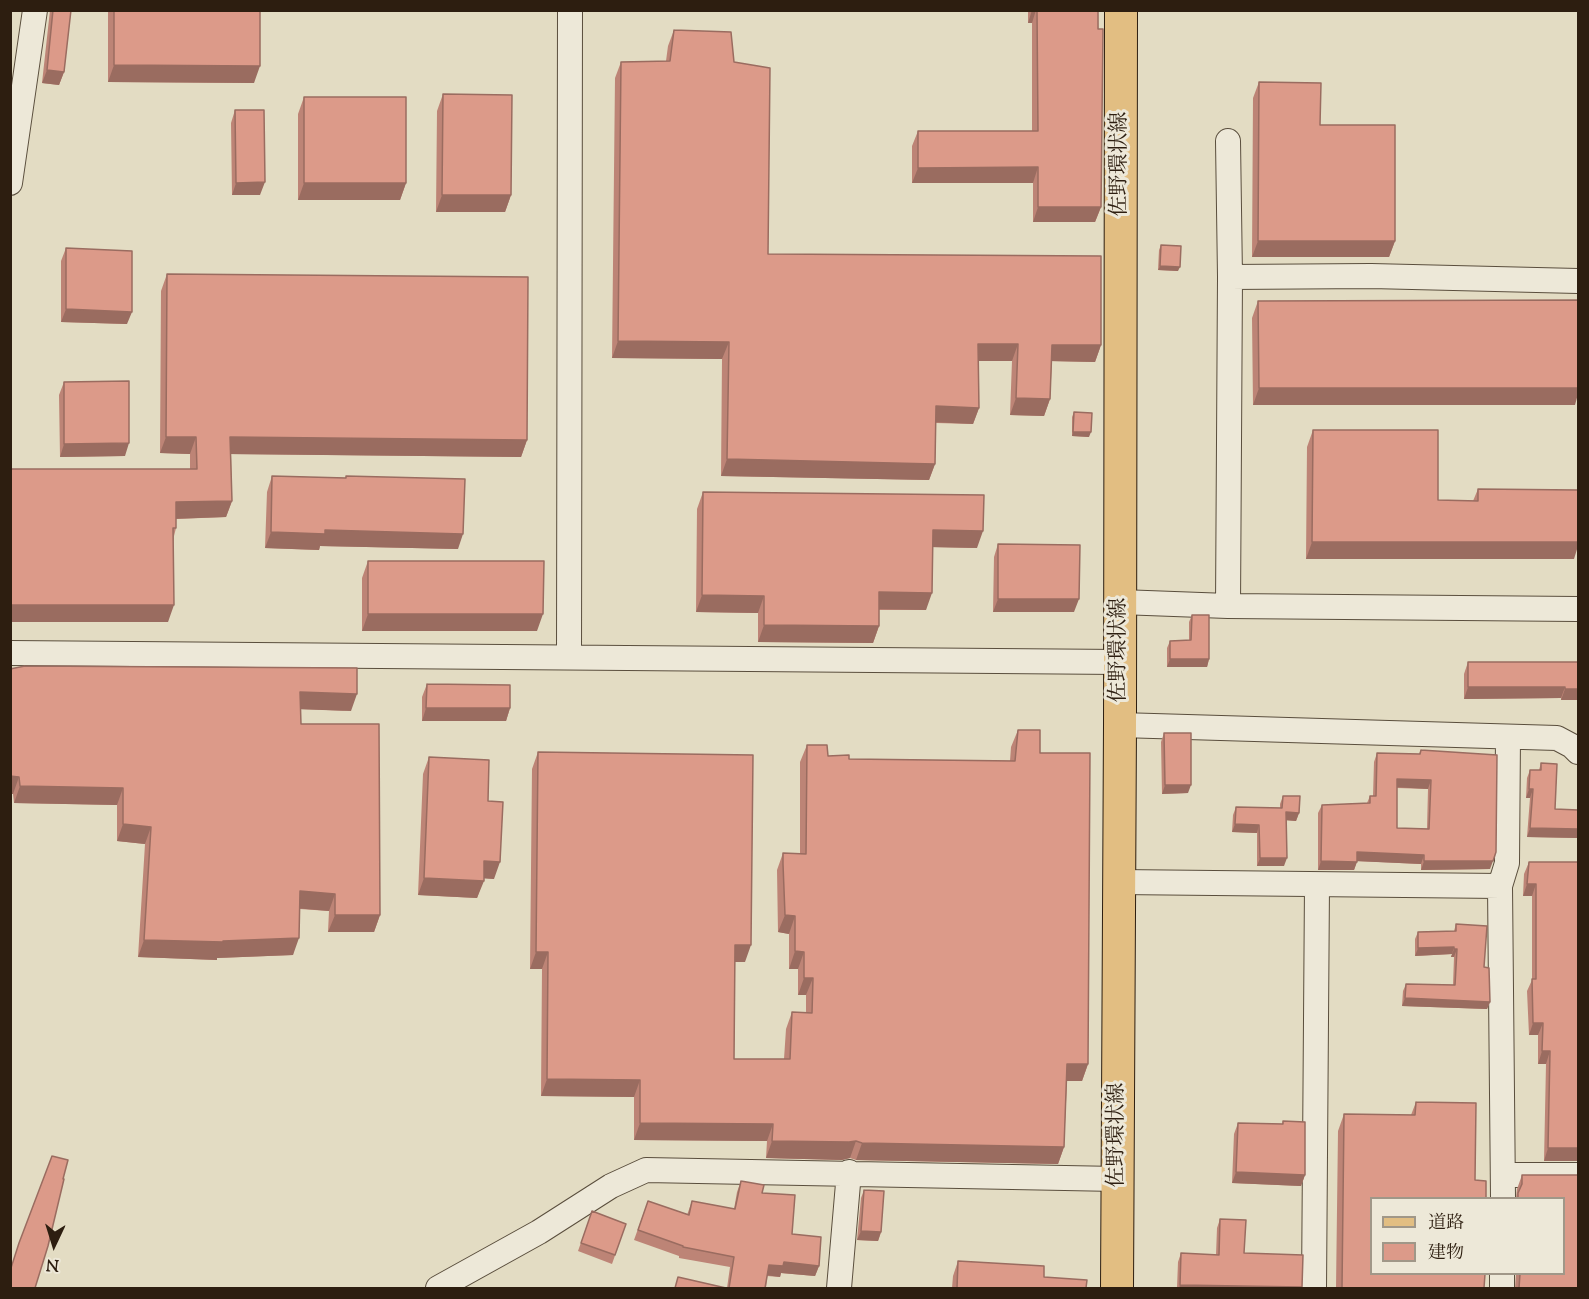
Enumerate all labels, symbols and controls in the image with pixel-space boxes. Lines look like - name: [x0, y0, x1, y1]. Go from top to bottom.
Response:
- street label: 佐野環状線: [1108, 112, 1134, 216]
- street label: 佐野環状線: [1107, 598, 1133, 702]
- street label: 佐野環状線: [1105, 1083, 1131, 1187]
- legend: [1370, 1197, 1565, 1275]
- text: 道路: [1428, 1211, 1464, 1237]
- north arrow: [24, 1215, 84, 1275]
- text: 建物: [1428, 1241, 1464, 1267]
- text: N: [46, 1252, 60, 1275]

